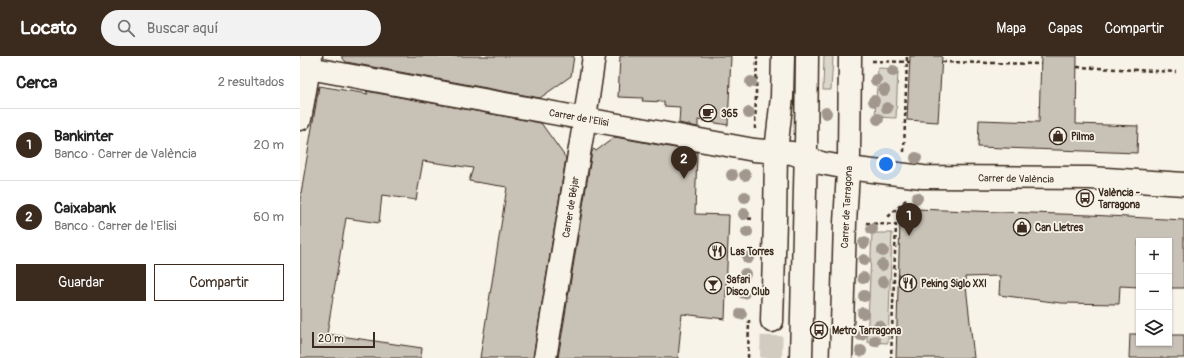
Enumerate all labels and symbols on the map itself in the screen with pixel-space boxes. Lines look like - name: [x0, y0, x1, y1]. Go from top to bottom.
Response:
- cafe icon: 365: [698, 103, 718, 123]
- street label: Carrer de l'Elisi: [548, 107, 610, 129]
- place label: 365: [721, 108, 738, 120]
- shop icon: Pilma: [1048, 126, 1068, 146]
- place label: Pilma: [1071, 131, 1095, 143]
- pin: 2: [671, 146, 697, 179]
- your location: [876, 154, 896, 174]
- street label: Carrer de Tarragona: [839, 165, 855, 249]
- street label: Carrer de València: [978, 172, 1054, 186]
- street label: Carrer de Béjar: [560, 175, 582, 239]
- place label: València - Tarragona: [1097, 187, 1141, 211]
- bus stop icon: València - Tarragona: [1075, 188, 1095, 208]
- pin: 1: [896, 203, 922, 236]
- shop icon: Can Lletres: [1012, 217, 1032, 237]
- place label: Can Lletres: [1035, 222, 1084, 234]
- restaurant icon: Las Torres: [707, 241, 727, 261]
- place label: Las Torres: [730, 246, 774, 258]
- restaurant icon: Peking Siglo XXI: [898, 273, 918, 293]
- place label: Safari Disco Club: [726, 274, 770, 298]
- bar icon: Safari Disco Club: [703, 275, 723, 295]
- place label: Peking Siglo XXI: [921, 278, 987, 290]
- bus stop icon: Metro Tarragona: [809, 320, 829, 340]
- place label: Metro Tarragona: [832, 325, 901, 337]
- scale bar: [312, 330, 375, 349]

